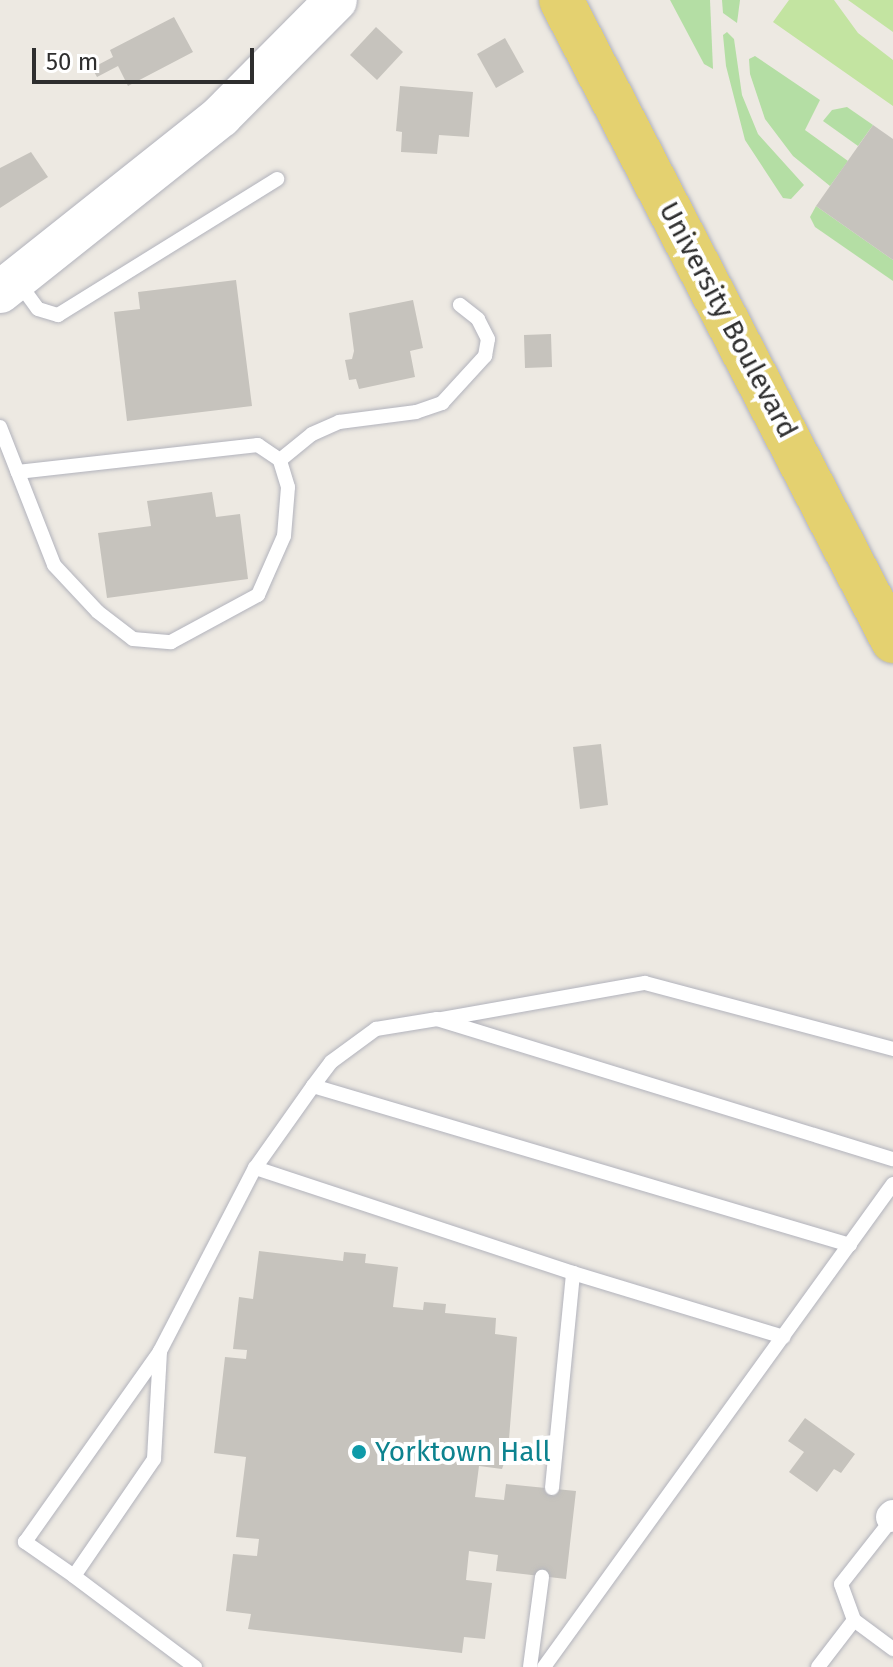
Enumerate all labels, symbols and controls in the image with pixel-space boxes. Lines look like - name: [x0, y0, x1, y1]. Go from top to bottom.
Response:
- scale bar: [36, 32, 258, 82]
- text: 50 m: [46, 48, 98, 76]
- street label: University Boulevard: [652, 196, 804, 444]
- place label: Yorktown Hall: [375, 1435, 551, 1469]
- marker: Yorktown Hall: [350, 1443, 368, 1461]

